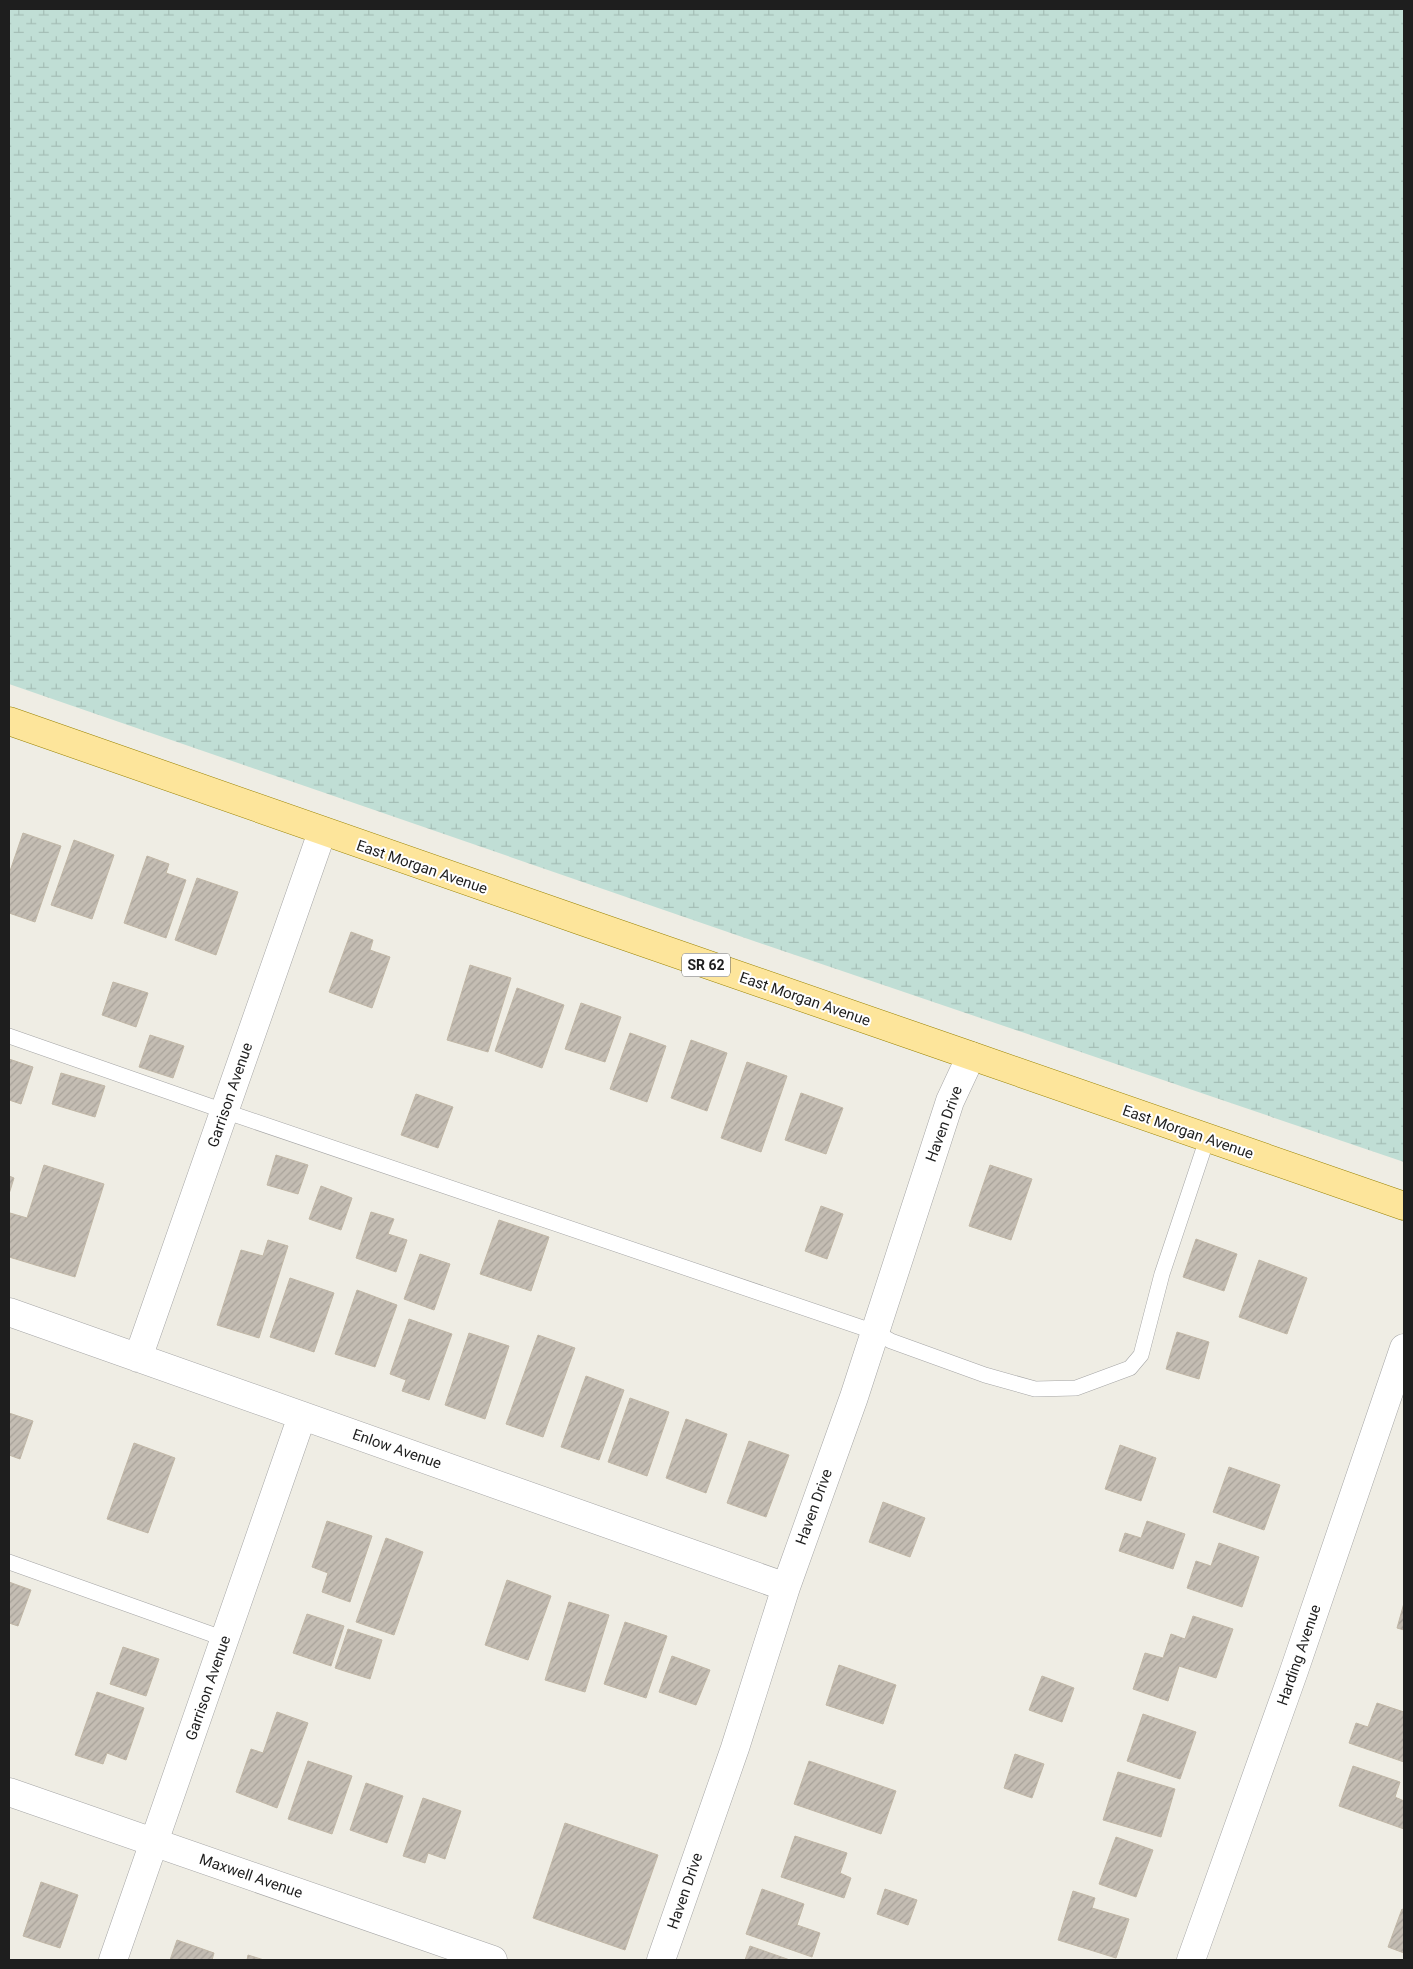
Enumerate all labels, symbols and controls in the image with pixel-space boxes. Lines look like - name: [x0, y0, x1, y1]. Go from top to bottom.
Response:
- street label: East Morgan Avenue: [354, 836, 490, 898]
- road number: SR 62: [682, 954, 730, 976]
- street label: East Morgan Avenue: [737, 968, 873, 1030]
- street label: Garrison Avenue: [204, 1040, 256, 1150]
- street label: Haven Drive: [922, 1083, 966, 1164]
- street label: East Morgan Avenue: [1120, 1101, 1256, 1163]
- street label: Enlow Avenue: [350, 1425, 444, 1473]
- street label: Haven Drive: [792, 1466, 836, 1547]
- street label: Harding Avenue: [1273, 1602, 1325, 1708]
- street label: Garrison Avenue: [182, 1633, 234, 1743]
- street label: Maxwell Avenue: [197, 1850, 305, 1902]
- street label: Haven Drive: [664, 1850, 706, 1932]

